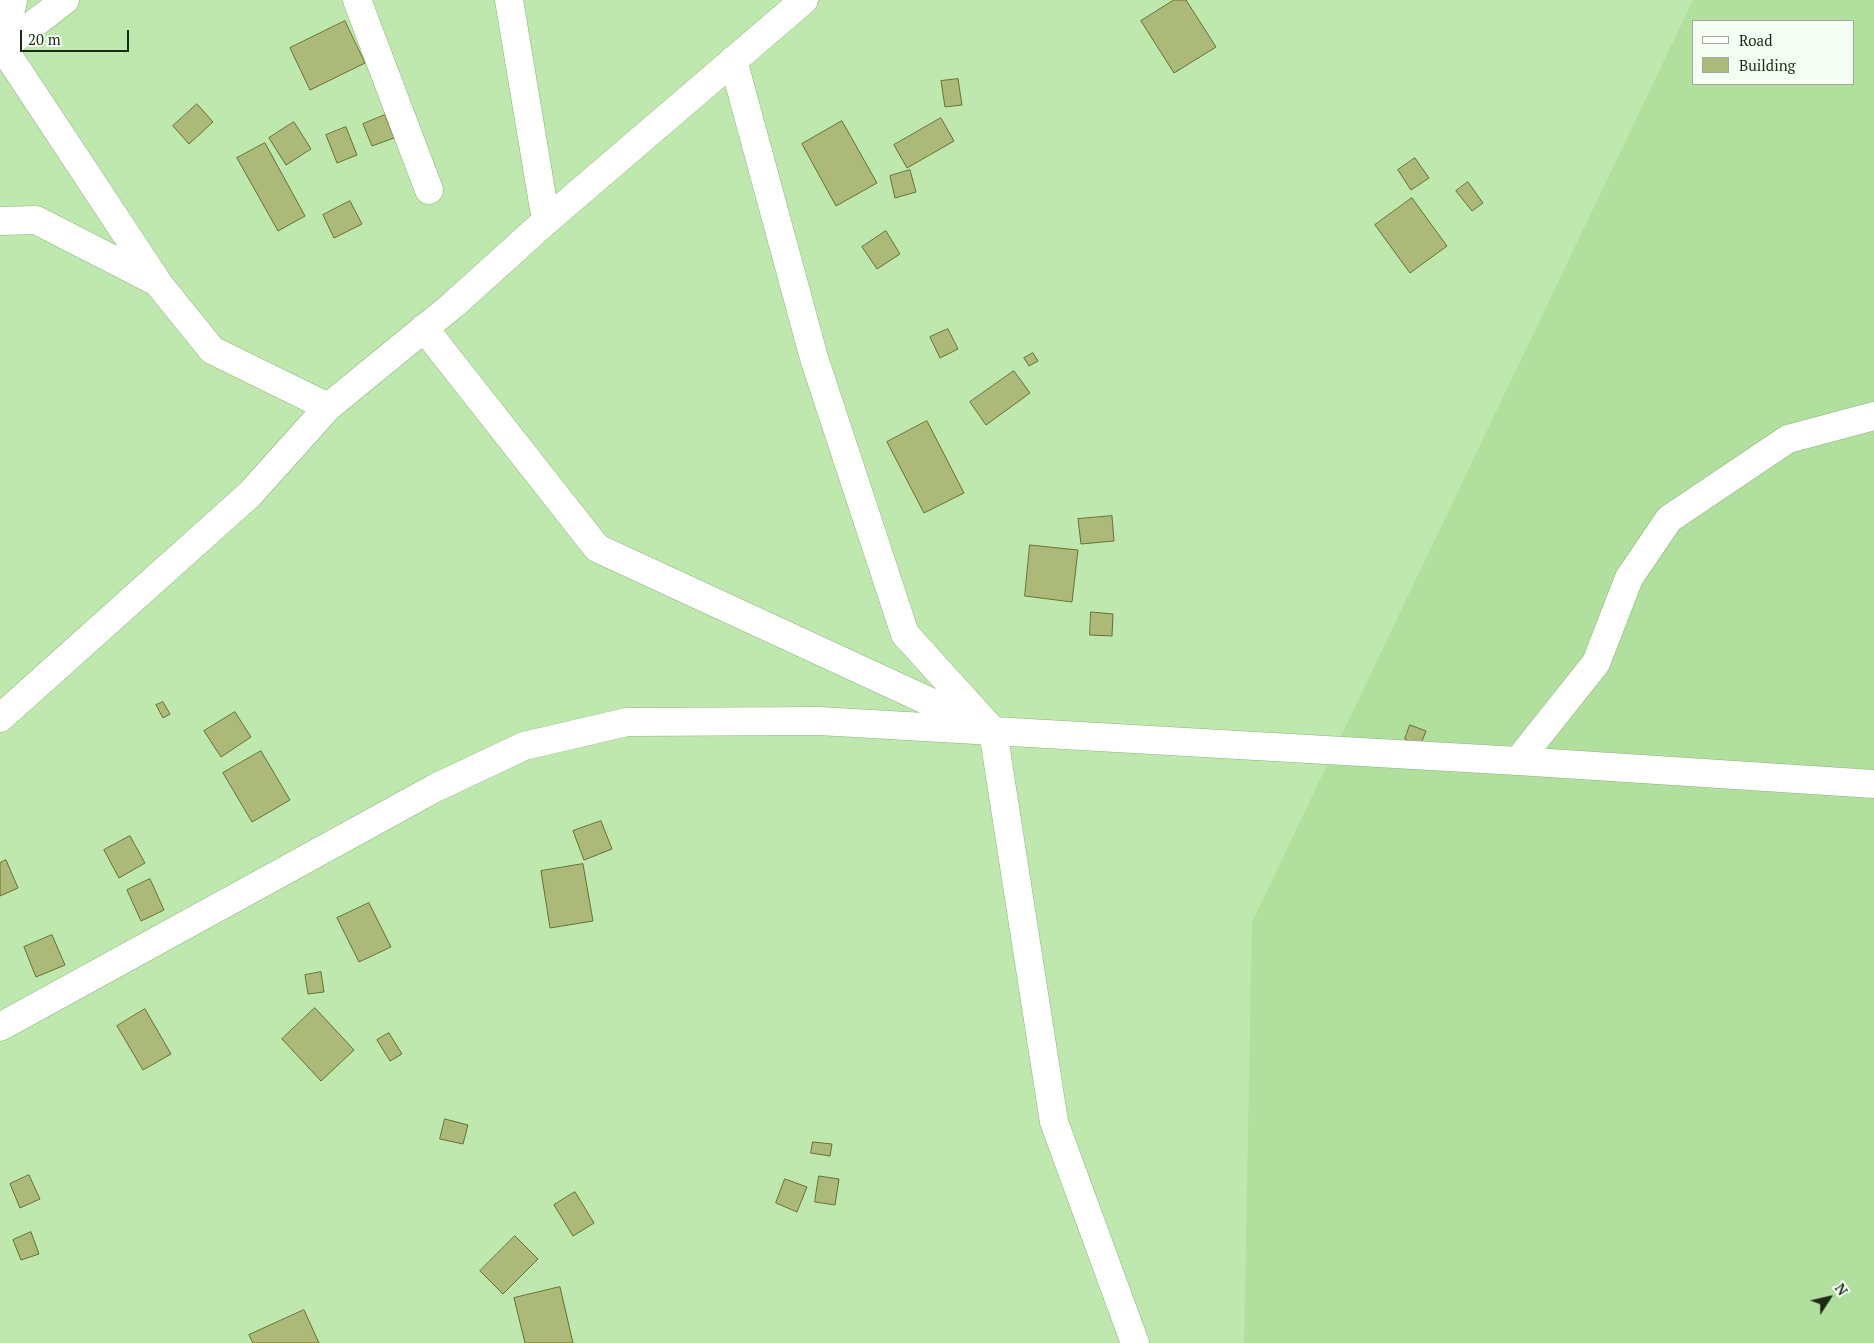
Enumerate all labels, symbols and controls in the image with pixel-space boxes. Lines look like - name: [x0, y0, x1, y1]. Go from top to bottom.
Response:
- scale bar: [22, 20, 131, 52]
- legend: [1692, 20, 1854, 85]
- text: 20 m: [28, 29, 61, 49]
- text: Road: [1739, 30, 1772, 50]
- text: Building: [1739, 55, 1796, 75]
- north arrow: [1804, 1273, 1854, 1323]
- text: N: [1831, 1279, 1853, 1299]

